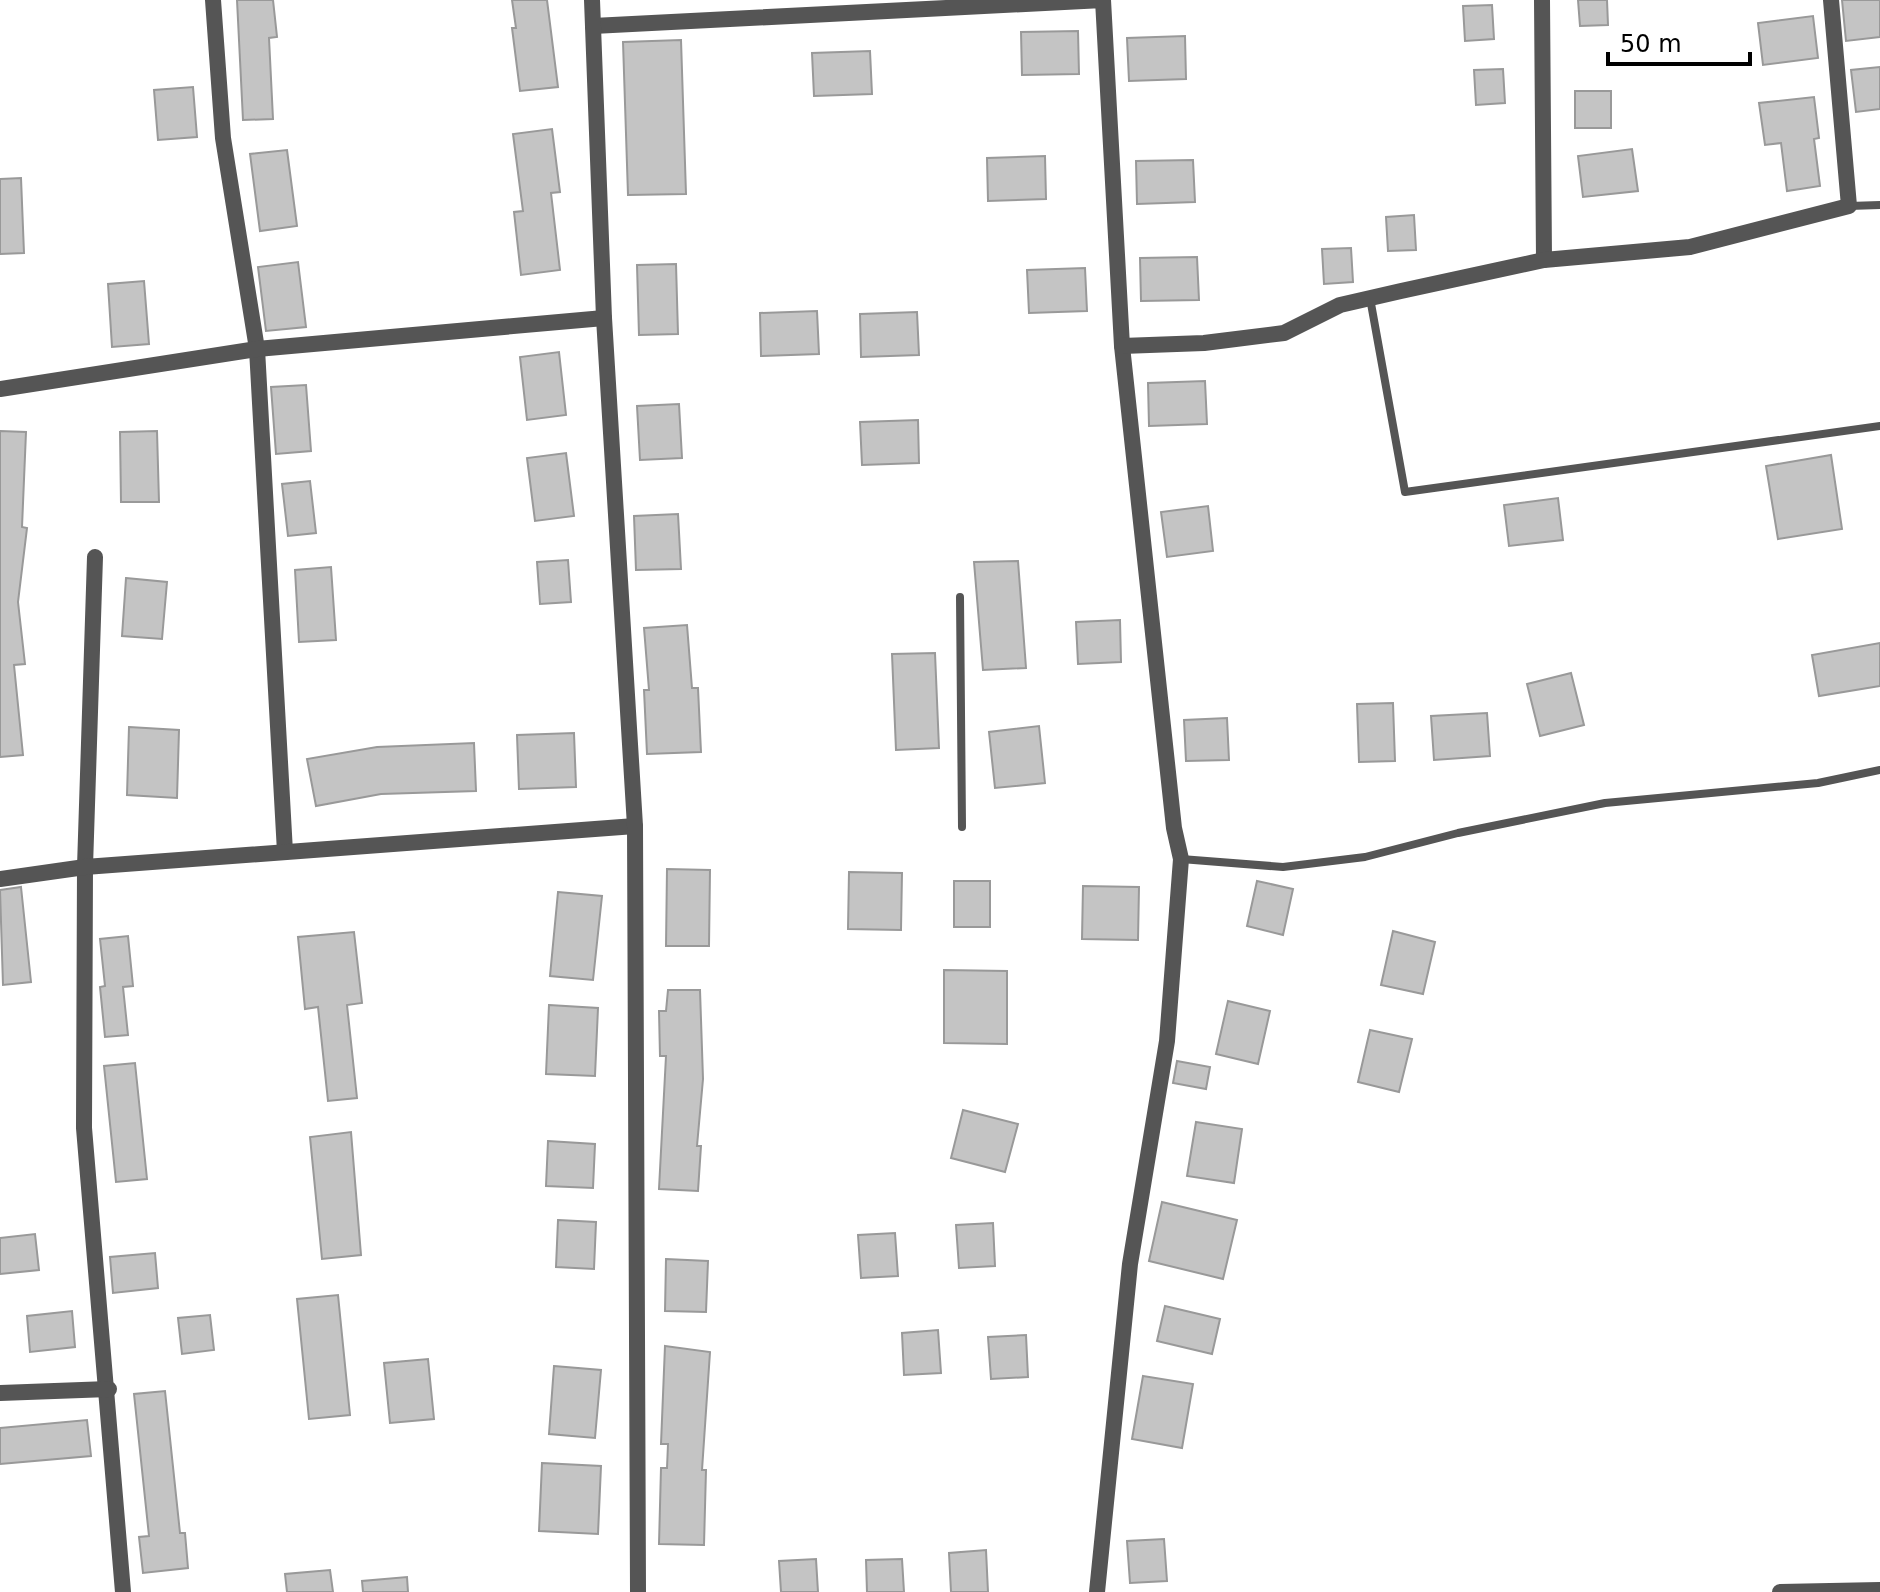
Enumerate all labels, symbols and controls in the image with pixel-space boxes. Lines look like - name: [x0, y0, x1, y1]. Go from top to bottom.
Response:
- scale bar: [1608, 16, 1750, 66]
- text: 50 m: [1620, 30, 1682, 58]

